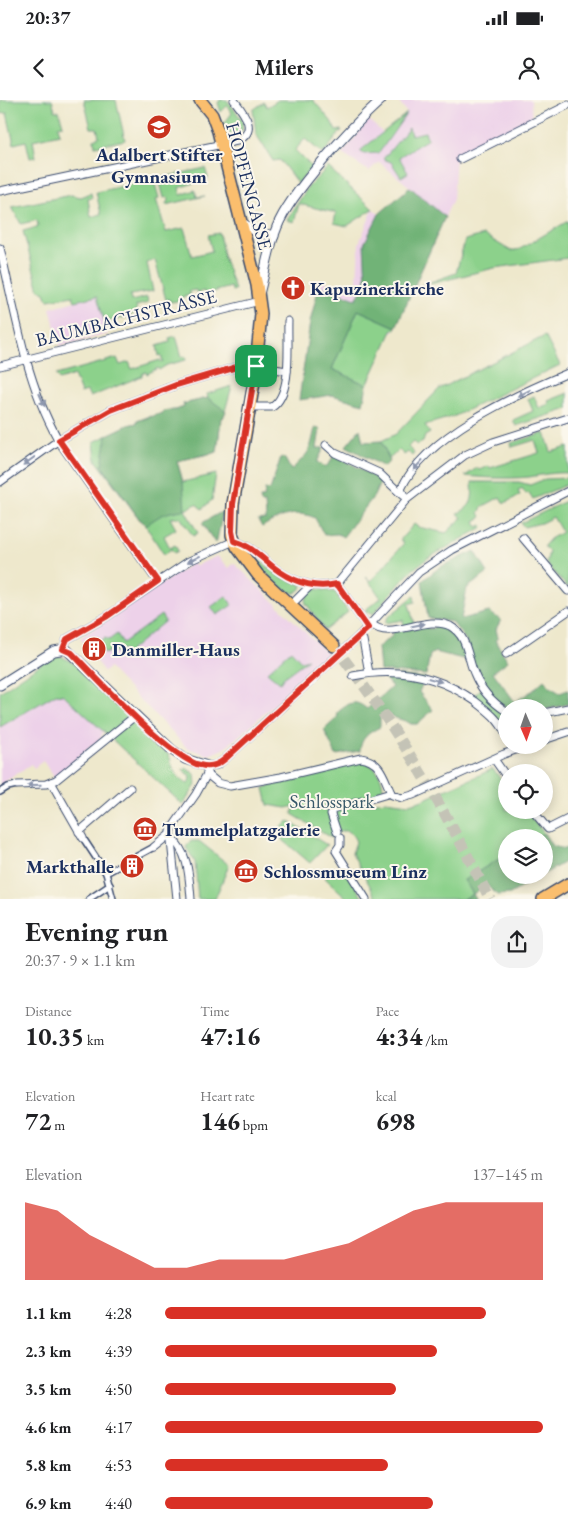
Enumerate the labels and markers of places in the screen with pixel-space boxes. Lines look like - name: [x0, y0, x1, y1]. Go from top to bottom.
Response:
- school or university icon: Adalbert Stifter Gymnasium: [146, 114, 172, 140]
- place label: Adalbert Stifter Gymnasium: [94, 142, 223, 189]
- church icon: Kapuzinerkirche: [280, 275, 306, 301]
- place label: Kapuzinerkirche: [310, 276, 444, 301]
- pin: [235, 345, 277, 387]
- building icon: Danmiller-Haus: [81, 636, 107, 662]
- place label: Danmiller-Haus: [112, 637, 240, 662]
- museum icon: Tummelplatzgalerie: [132, 816, 158, 842]
- place label: Tummelplatzgalerie: [162, 817, 320, 842]
- building icon: Markthalle: [119, 853, 145, 879]
- place label: Markthalle: [26, 854, 114, 879]
- museum icon: Schlossmuseum Linz: [233, 858, 259, 884]
- place label: Schlossmuseum Linz: [264, 859, 427, 884]

